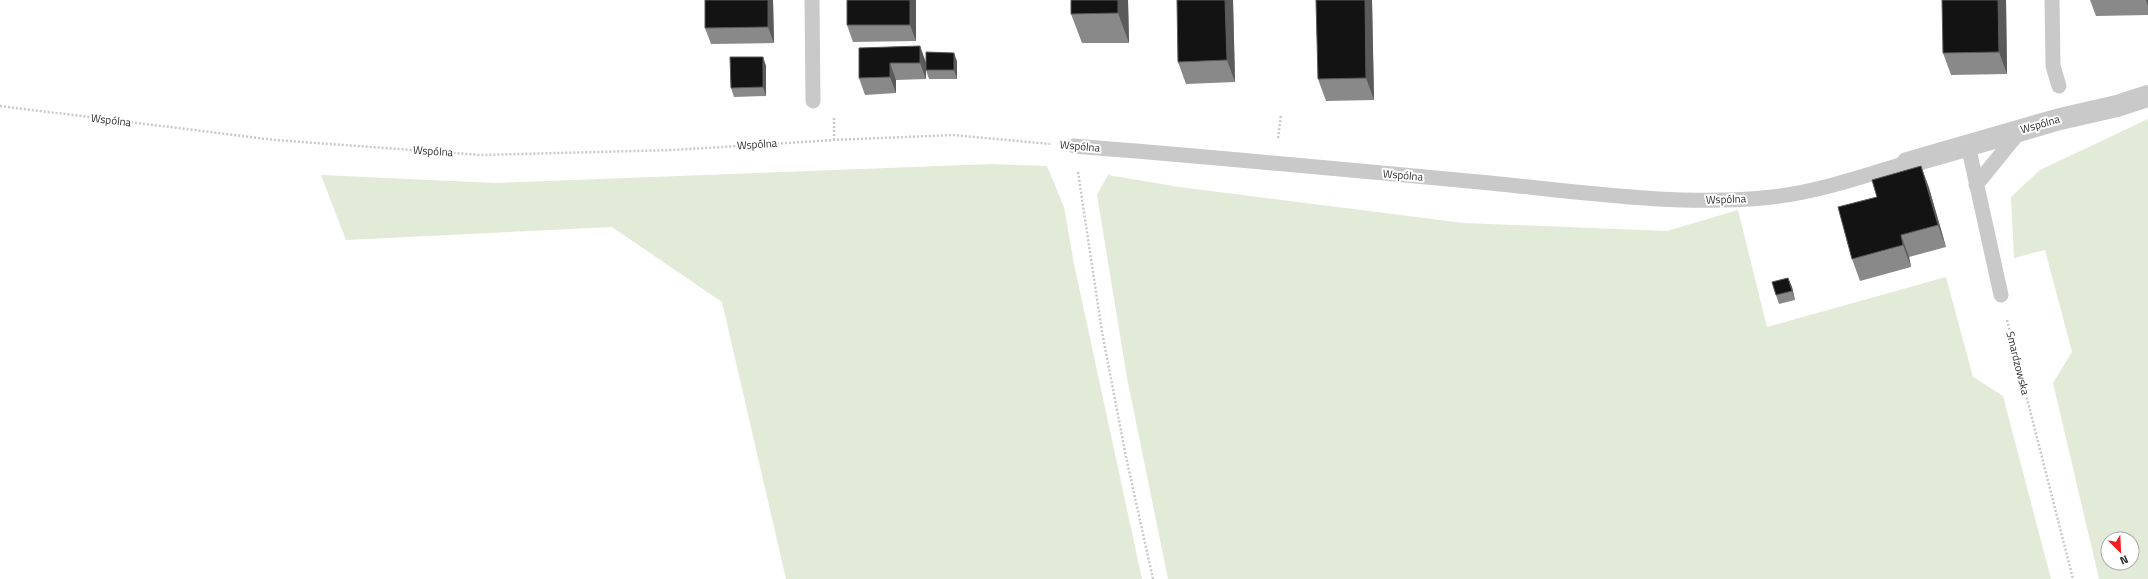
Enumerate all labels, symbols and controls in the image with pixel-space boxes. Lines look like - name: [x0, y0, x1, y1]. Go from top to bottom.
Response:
- street label: Wspólna: [90, 110, 132, 130]
- street label: Wspólna: [2018, 111, 2062, 137]
- street label: Wspólna: [736, 135, 778, 153]
- street label: Wspólna: [1059, 136, 1101, 156]
- street label: Wspólna: [412, 142, 454, 160]
- street label: Wspólna: [1382, 165, 1424, 185]
- street label: Wspólna: [1706, 190, 1747, 208]
- street label: Smardzowska: [2002, 329, 2034, 397]
- north arrow: [2100, 531, 2140, 571]
- text: N: [2117, 551, 2131, 569]

